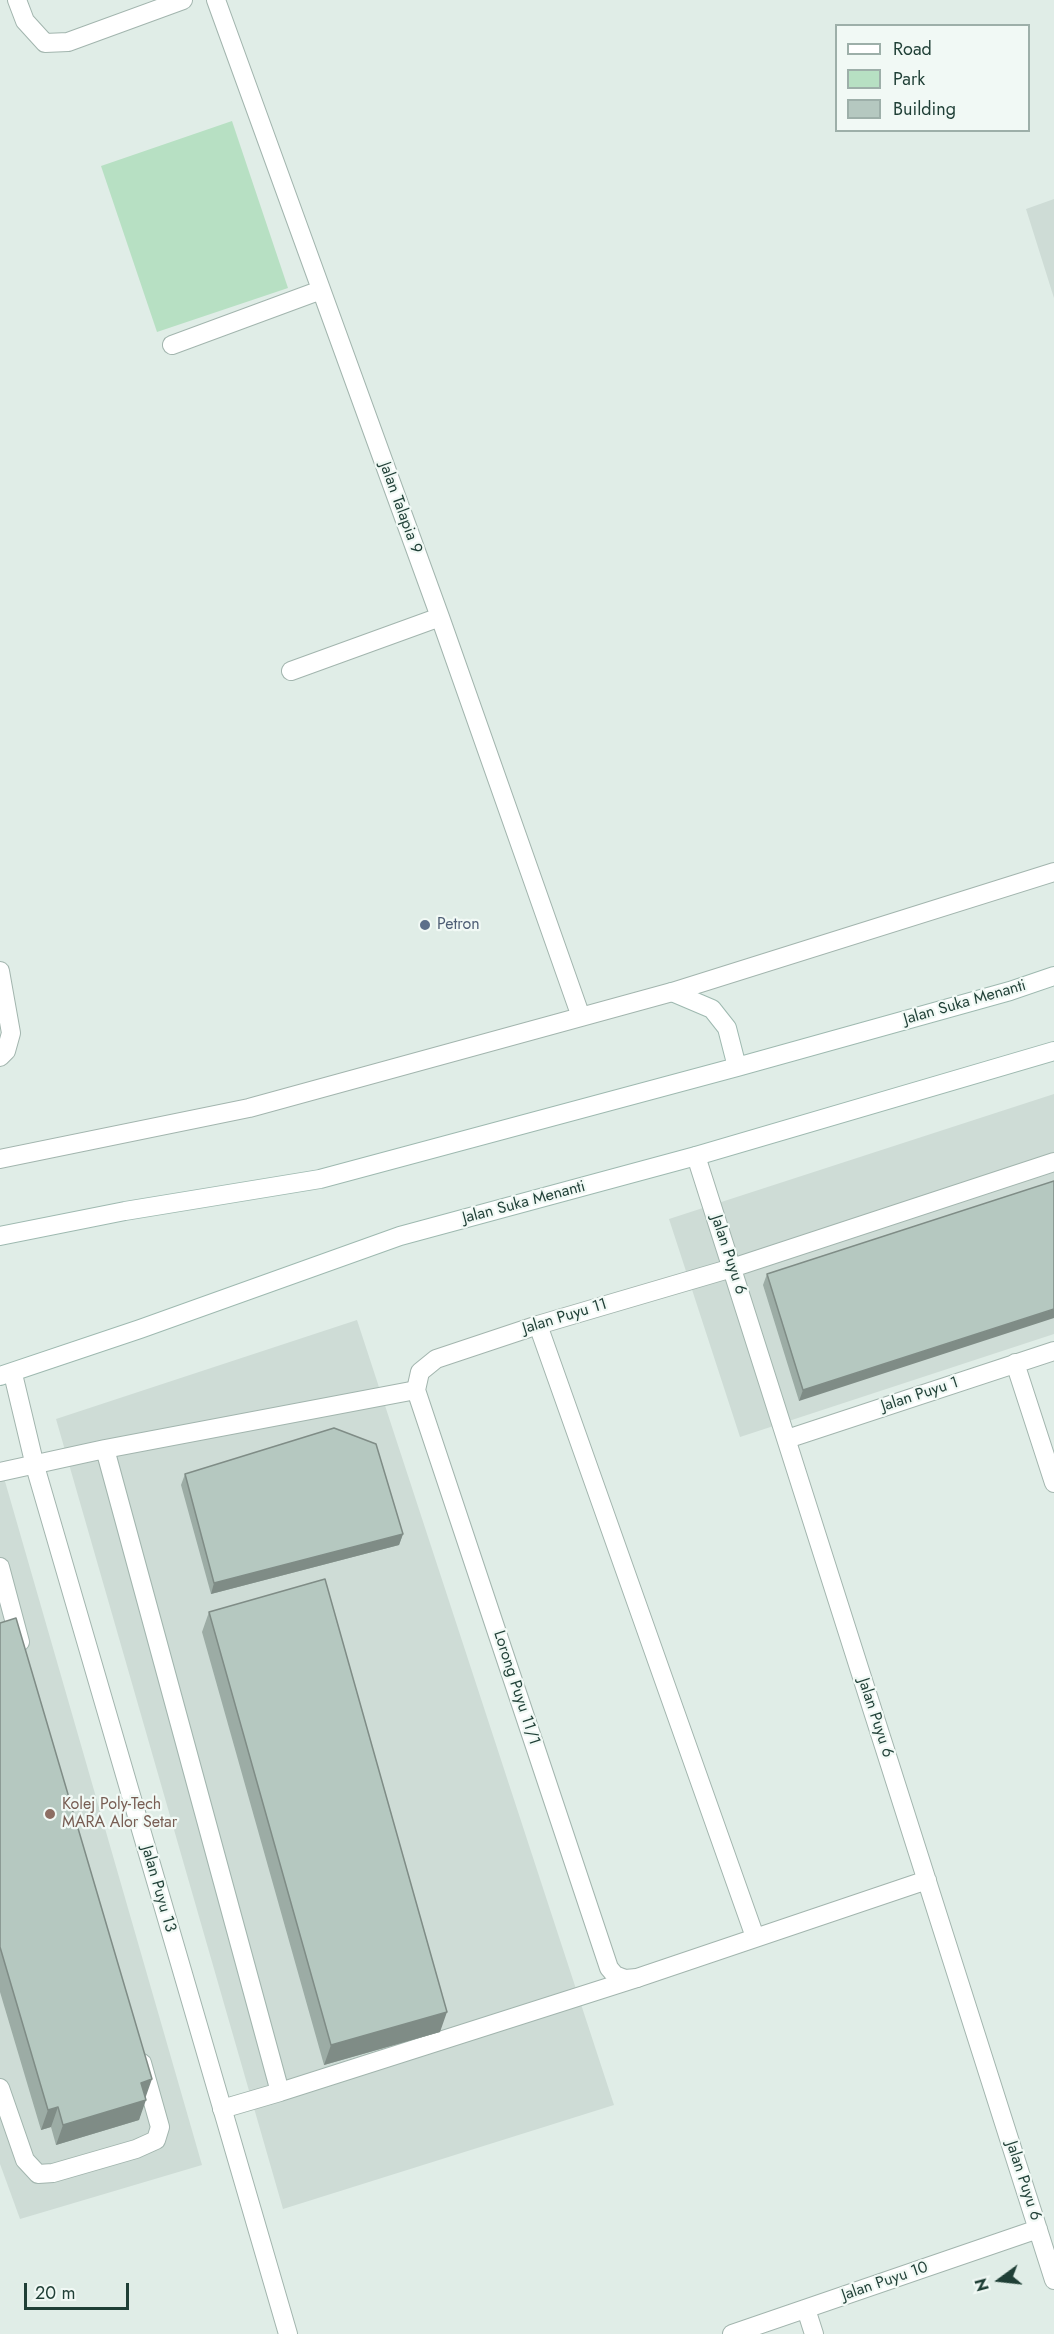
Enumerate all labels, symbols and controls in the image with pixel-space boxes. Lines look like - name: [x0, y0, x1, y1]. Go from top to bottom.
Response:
- legend: [835, 24, 1030, 132]
- text: Road: [893, 36, 932, 62]
- text: Park: [893, 66, 925, 92]
- text: Building: [893, 96, 956, 122]
- street label: Jalan Talapia 9: [375, 460, 425, 556]
- place label: Petron: [437, 915, 480, 935]
- marker: Petron: [418, 918, 432, 932]
- street label: Jalan Suka Menanti: [902, 976, 1028, 1030]
- street label: Jalan Suka Menanti: [460, 1177, 588, 1229]
- street label: Jalan Puyu 6: [706, 1213, 750, 1297]
- street label: Jalan Puyu 11: [520, 1295, 610, 1339]
- street label: Jalan Puyu 1: [879, 1373, 961, 1417]
- street label: Lorong Puyu 11/1: [488, 1628, 544, 1748]
- street label: Jalan Puyu 6: [853, 1676, 897, 1760]
- place label: Kolej Poly-Tech MARA Alor Setar: [62, 1795, 177, 1833]
- marker: Kolej Poly-Tech MARA Alor Setar: [43, 1807, 57, 1821]
- street label: Jalan Puyu 13: [136, 1844, 180, 1934]
- street label: Jalan Puyu 6: [1001, 2139, 1045, 2223]
- north arrow: [970, 2250, 1030, 2310]
- street label: Jalan Puyu 10: [839, 2258, 931, 2306]
- scale bar: [27, 2271, 132, 2309]
- text: N: [969, 2276, 995, 2294]
- text: 20 m: [35, 2280, 75, 2306]

